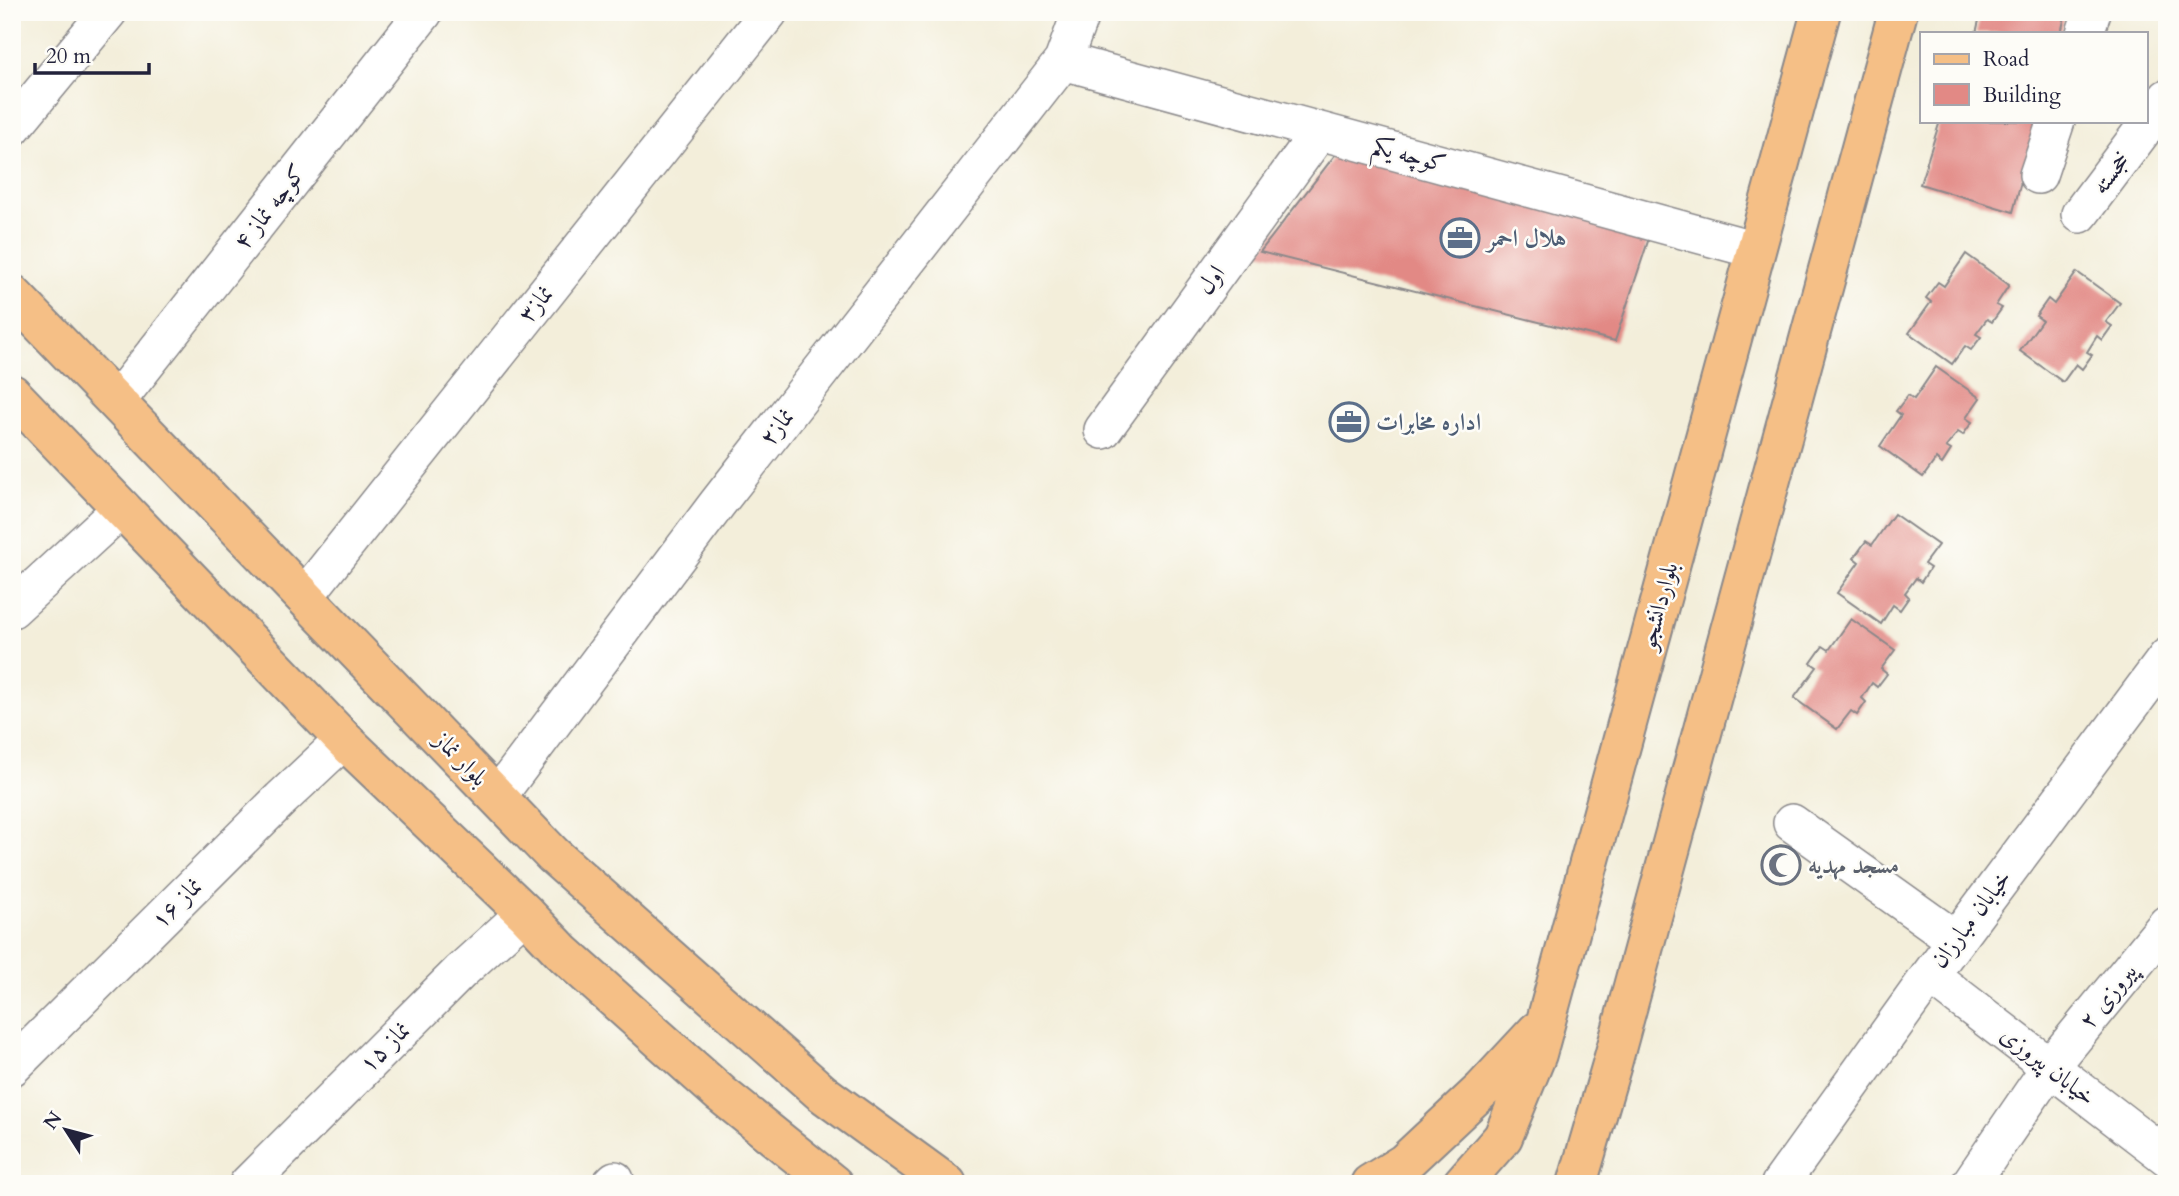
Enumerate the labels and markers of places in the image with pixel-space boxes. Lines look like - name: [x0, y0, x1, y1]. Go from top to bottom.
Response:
- office icon: هلال احمر: [1439, 217, 1481, 259]
- place label: هلال احمر: [1484, 222, 1566, 255]
- office icon: اداره مخابرات: [1328, 401, 1370, 443]
- place label: اداره مخابرات: [1376, 406, 1481, 439]
- mosque icon: مسجد مهدیه: [1760, 844, 1802, 886]
- place label: مسجد مهدیه: [1808, 849, 1899, 882]

